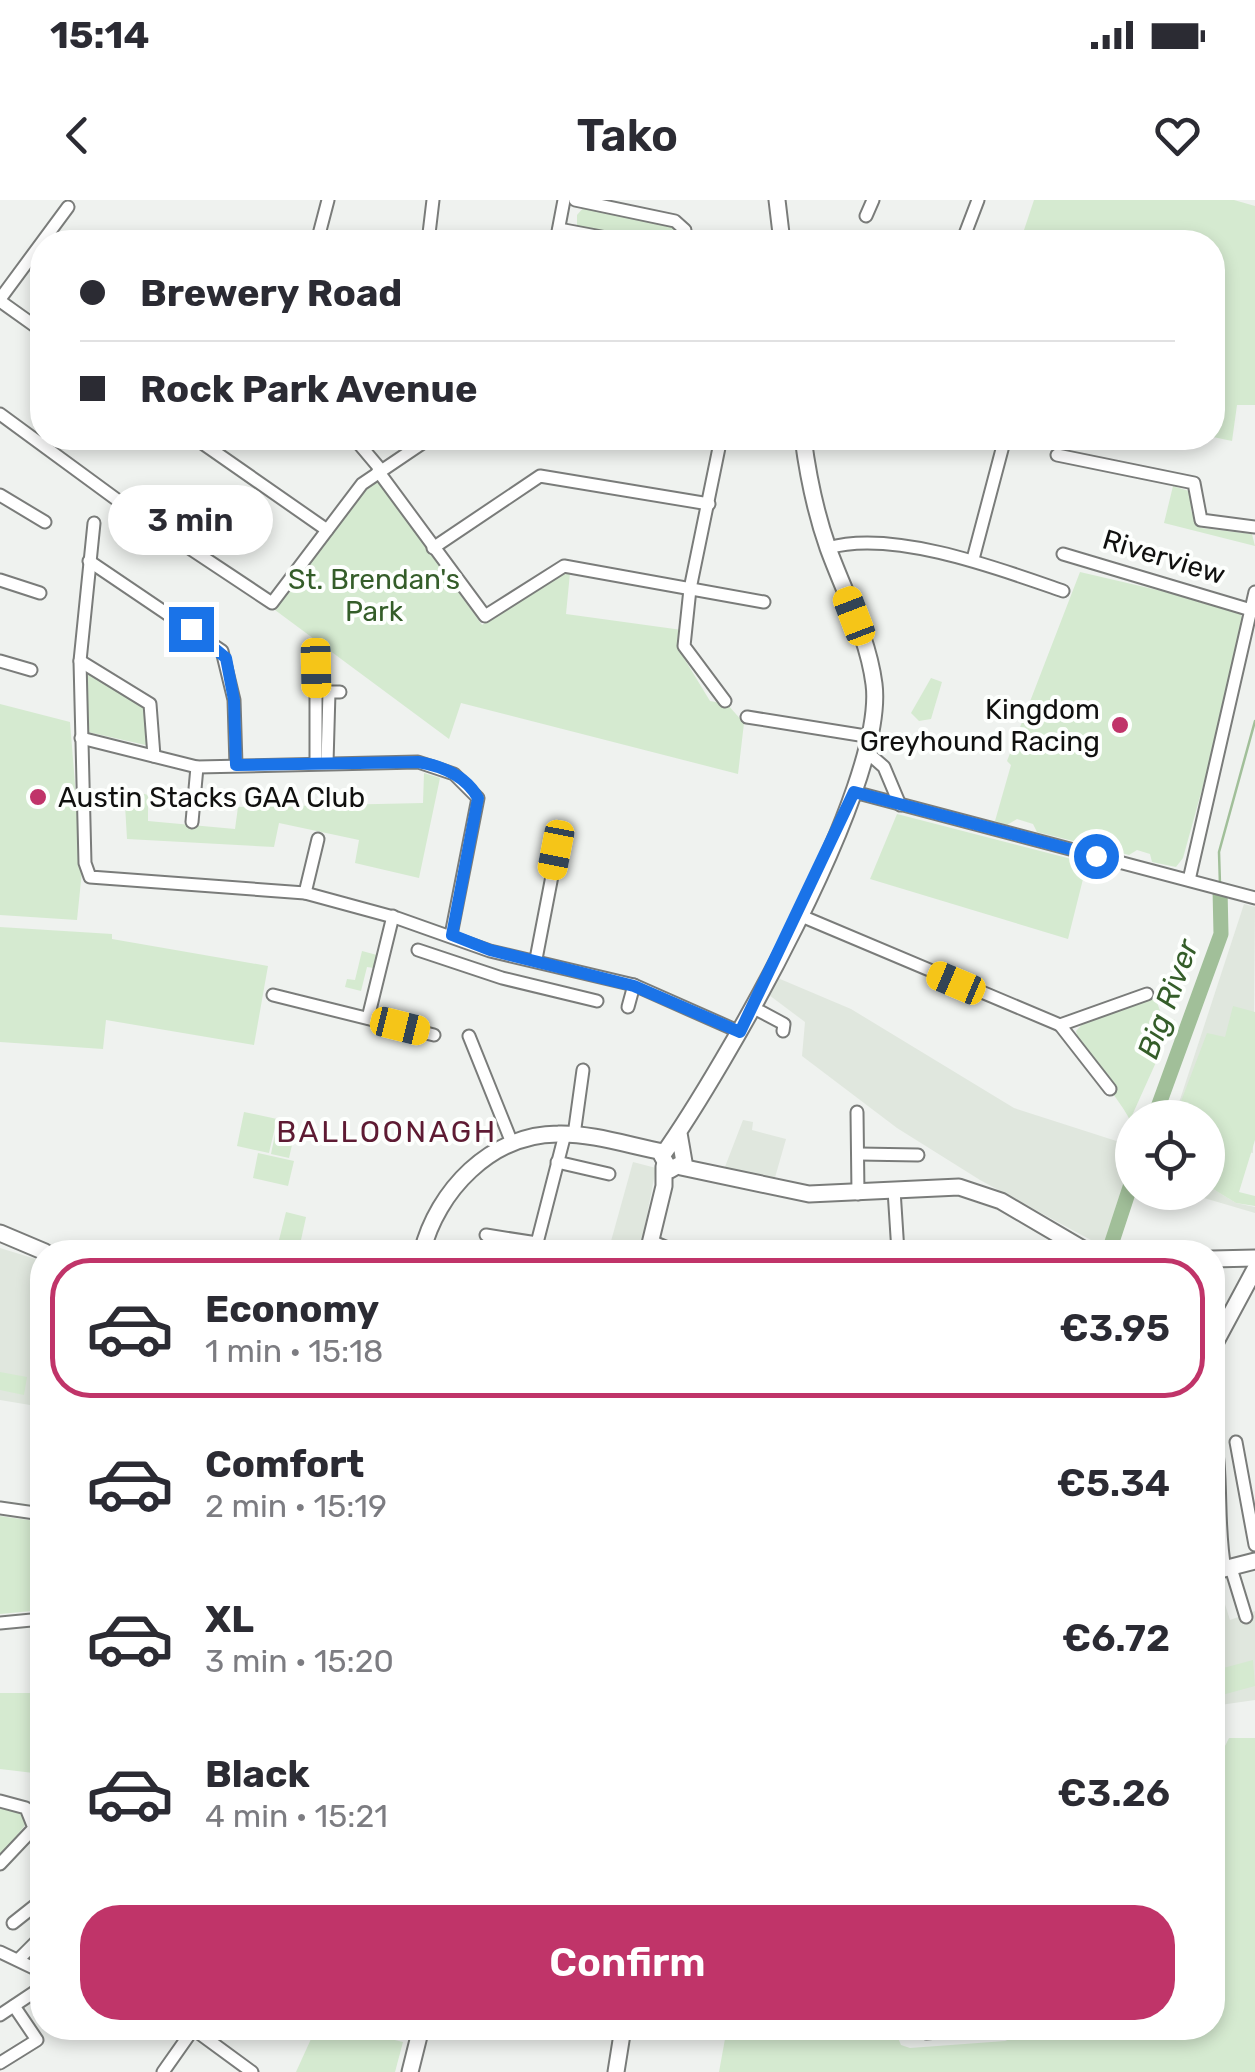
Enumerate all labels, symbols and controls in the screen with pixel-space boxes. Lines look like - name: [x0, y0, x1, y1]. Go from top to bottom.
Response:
- text: 15:14: [50, 12, 149, 58]
- icon: back: [50, 108, 105, 163]
- icon: heart: [1150, 108, 1205, 163]
- text: Tako: [577, 109, 678, 162]
- text: Brewery Road: [140, 270, 402, 316]
- text: Rock Park Avenue: [140, 366, 477, 412]
- callout: 3 min: [109, 484, 274, 554]
- text: 3 min: [148, 501, 233, 539]
- street label: Riverview: [1099, 523, 1229, 591]
- park label: St. Brendan's Park: [288, 563, 460, 628]
- car: [829, 583, 879, 649]
- route end: [169, 607, 214, 652]
- car: [300, 638, 332, 698]
- place label: Kingdom Greyhound Racing: [860, 693, 1100, 758]
- marker: Kingdom Greyhound Racing: [1109, 714, 1131, 736]
- place label: Austin Stacks GAA Club: [58, 781, 365, 814]
- marker: Austin Stacks GAA Club: [27, 786, 49, 808]
- car: [536, 818, 576, 882]
- route start: [1074, 834, 1119, 879]
- water label: Big River: [1130, 933, 1207, 1063]
- car: [923, 957, 989, 1009]
- car: [367, 1004, 433, 1048]
- map controls: [1115, 1100, 1225, 1210]
- button: locate: [1115, 1100, 1225, 1210]
- district label: BALLOONAGH: [276, 1114, 498, 1150]
- icon: car: [85, 1283, 175, 1373]
- text: Economy: [205, 1286, 379, 1332]
- text: €3.95: [1059, 1305, 1170, 1351]
- text: 1 min · 15:18: [205, 1332, 383, 1370]
- icon: car: [85, 1438, 175, 1528]
- text: Comfort: [205, 1441, 364, 1487]
- text: €5.34: [1056, 1460, 1170, 1506]
- text: 2 min · 15:19: [205, 1487, 387, 1525]
- icon: car: [85, 1593, 175, 1683]
- text: XL: [205, 1596, 254, 1642]
- text: €6.72: [1062, 1615, 1170, 1661]
- text: 3 min · 15:20: [205, 1642, 394, 1680]
- icon: car: [85, 1748, 175, 1838]
- text: Black: [205, 1751, 310, 1797]
- text: €3.26: [1057, 1770, 1170, 1816]
- text: 4 min · 15:21: [205, 1797, 388, 1835]
- button: Confirm: [80, 1905, 1175, 2020]

